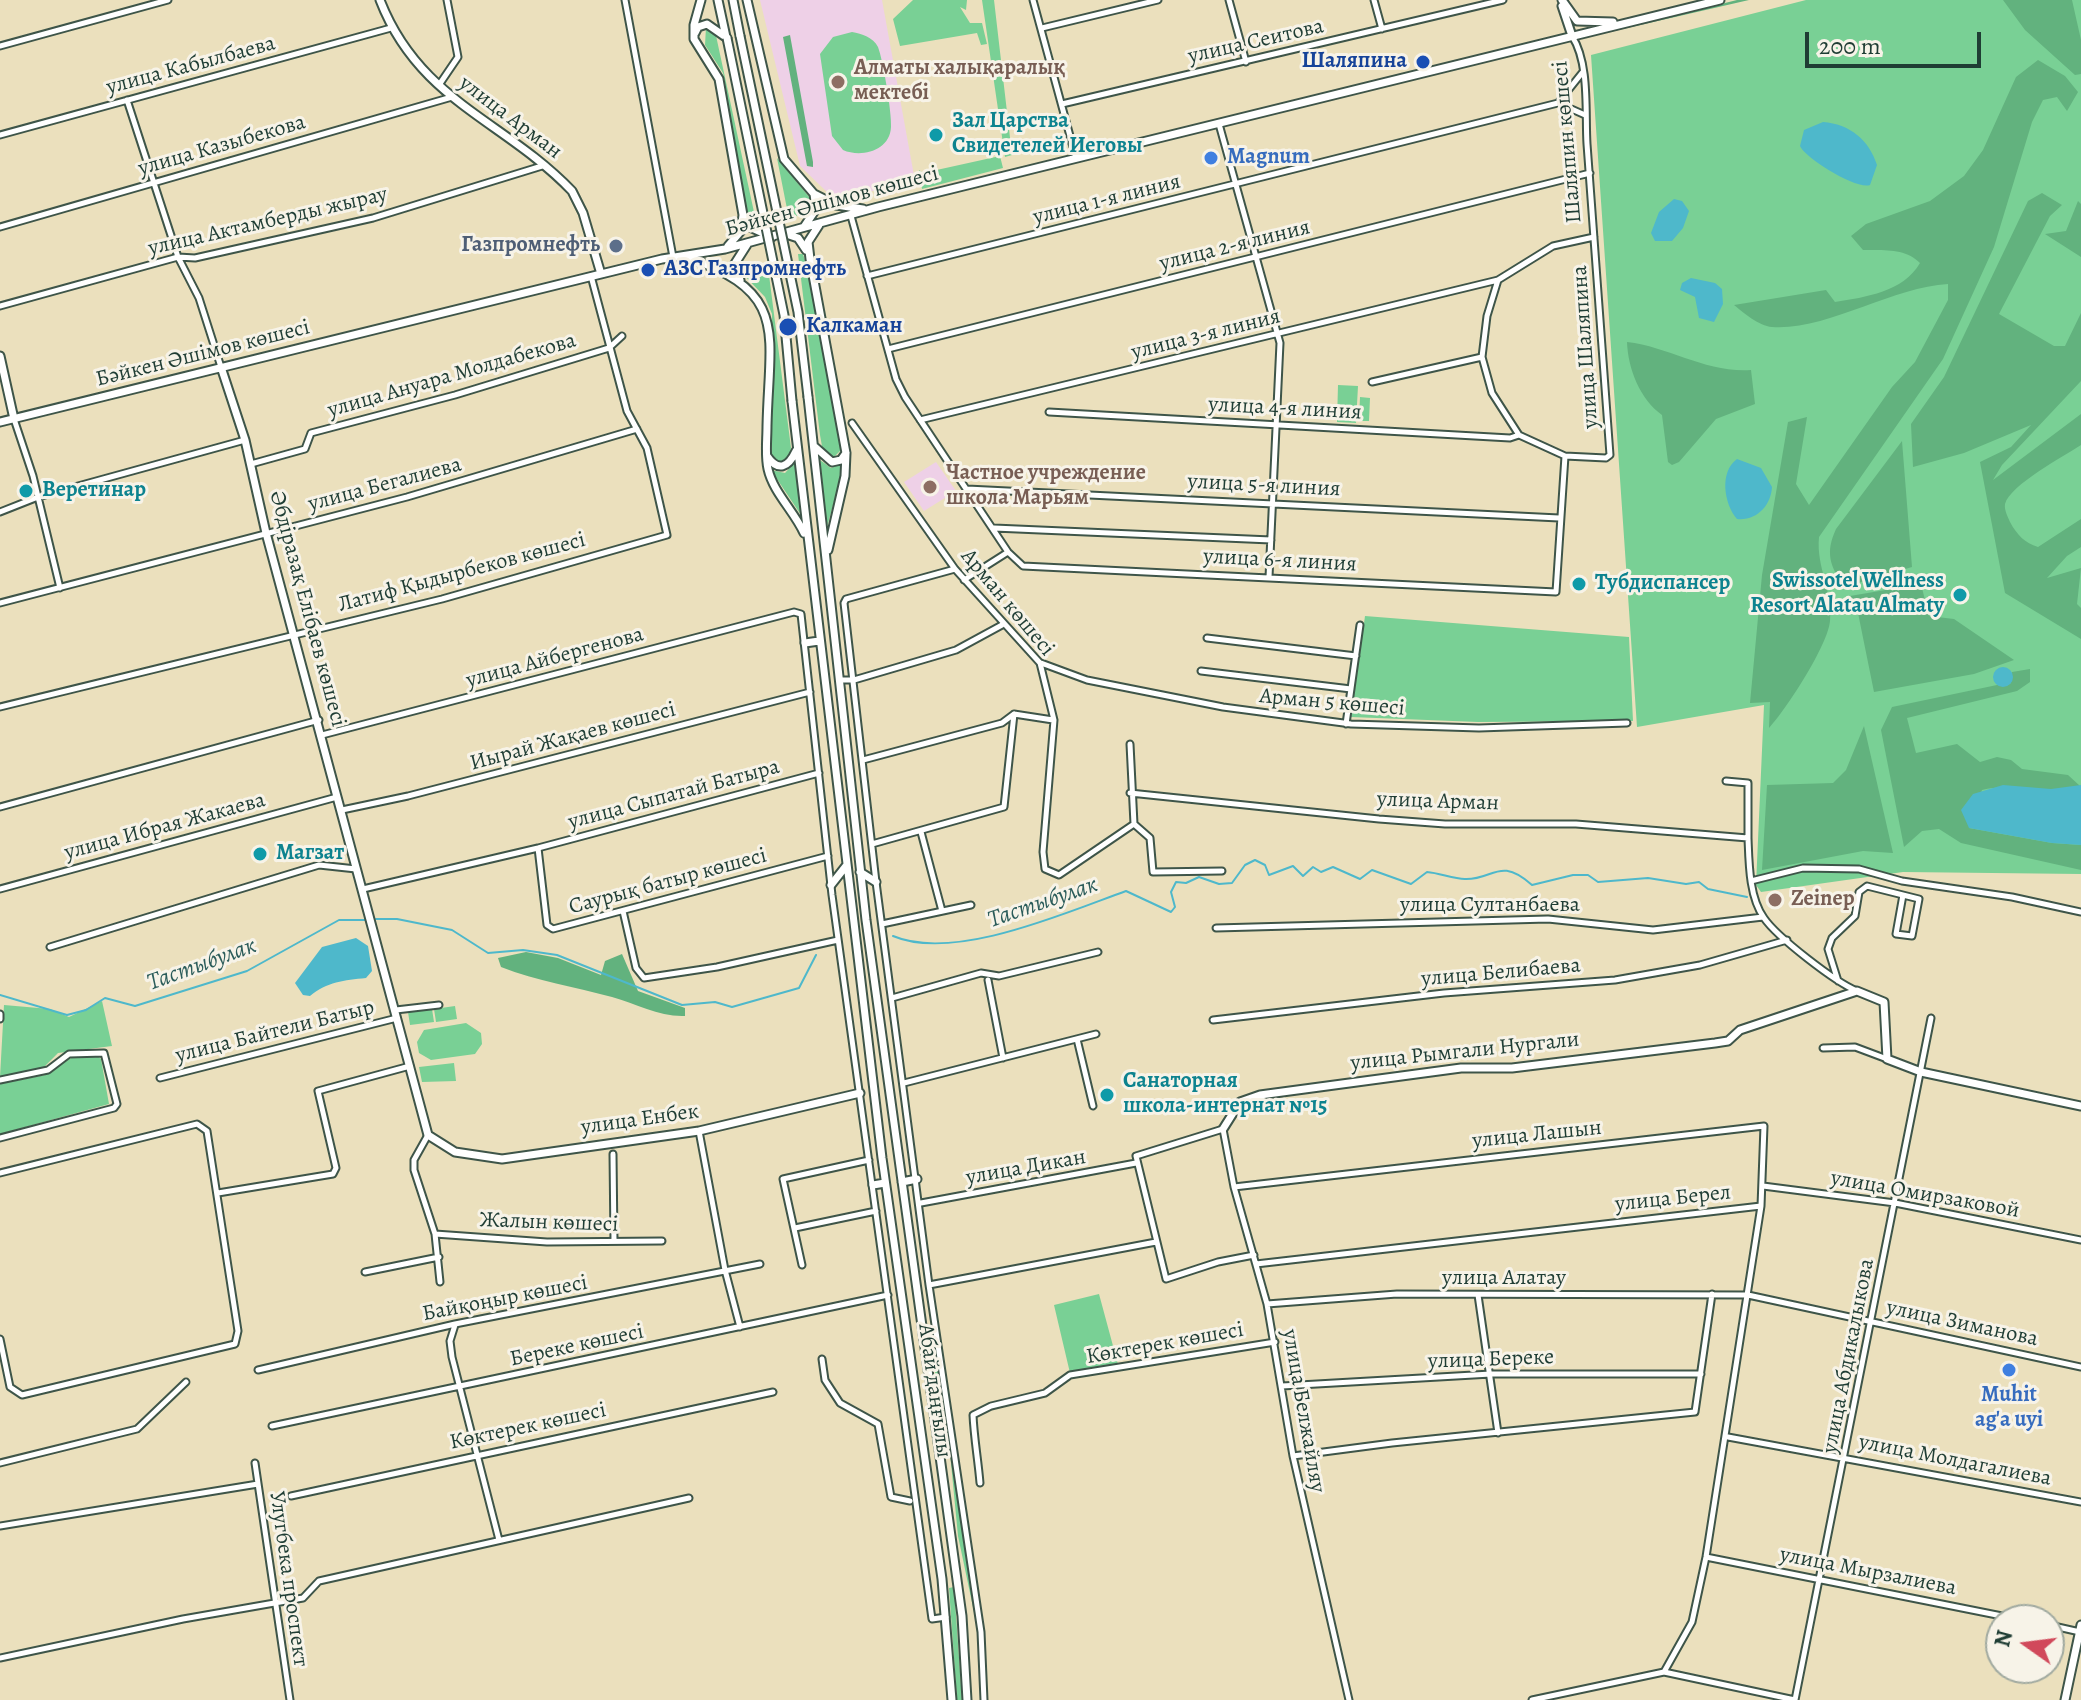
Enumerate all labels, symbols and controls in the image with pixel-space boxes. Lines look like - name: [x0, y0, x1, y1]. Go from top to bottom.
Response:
- street label: улица Сеитова: [1186, 14, 1326, 70]
- scale bar: [1809, 16, 1985, 66]
- text: 200 m: [1819, 30, 1881, 62]
- street label: улица Кабылбаева: [104, 31, 278, 101]
- place label: Шаляпина: [1302, 49, 1407, 75]
- marker: Шаляпина: [1414, 53, 1432, 71]
- place label: Алматы халықаралық мектебі: [854, 56, 1065, 108]
- street label: Шаляпин көшесі: [1548, 60, 1588, 224]
- street label: улица Арман: [453, 71, 567, 165]
- marker: Алматы халықаралық мектебі: [829, 73, 847, 91]
- street label: улица Казыбекова: [135, 109, 309, 183]
- place label: Зал Царства Свидетелей Иеговы: [952, 109, 1143, 160]
- marker: Зал Царства Свидетелей Иеговы: [927, 126, 945, 144]
- place label: Magnum: [1227, 145, 1310, 171]
- marker: Magnum: [1202, 149, 1220, 167]
- street label: Бәйкен Әшімов көшесі: [723, 161, 941, 243]
- street label: улица 1-я линия: [1031, 169, 1183, 231]
- street label: улица Актамберды жырау: [146, 182, 390, 262]
- street label: улица 2-я линия: [1157, 215, 1313, 277]
- place label: Газпромнефть: [461, 233, 600, 259]
- marker: Газпромнефть: [607, 237, 625, 255]
- place label: АЗС Газпромнефть: [664, 257, 846, 283]
- marker: АЗС Газпромнефть: [639, 261, 657, 279]
- street label: улица Шаляпина: [1567, 265, 1605, 429]
- street label: улица 3-я линия: [1129, 304, 1283, 366]
- place label: Калкаман: [806, 314, 902, 340]
- street label: Бәйкен Әшімов көшесі: [93, 315, 313, 393]
- marker: Калкаман: [777, 316, 799, 338]
- street label: улица Ануара Молдабекова: [325, 328, 579, 424]
- street label: улица 4-я линия: [1208, 392, 1362, 426]
- street label: улица Бегалиева: [306, 452, 464, 518]
- place label: Частное учреждение школа Марьям: [946, 461, 1146, 512]
- street label: улица 5-я линия: [1187, 469, 1341, 503]
- place label: Веретинар: [42, 478, 146, 504]
- marker: Частное учреждение школа Марьям: [921, 478, 939, 496]
- marker: Веретинар: [17, 482, 35, 500]
- street label: Әбдіразақ Елібаев көшесі: [263, 488, 351, 730]
- street label: Латиф Қыдырбеков көшесі: [335, 527, 589, 619]
- street label: Арман көшесі: [954, 544, 1060, 662]
- street label: улица 6-я линия: [1203, 544, 1357, 578]
- place label: Swissotel Wellness Resort Alatau Almaty: [1750, 569, 1944, 620]
- place label: Тубдиспансер: [1595, 571, 1730, 597]
- marker: Тубдиспансер: [1570, 575, 1588, 593]
- marker: Swissotel Wellness Resort Alatau Almaty: [1951, 586, 1969, 604]
- street label: улица Айбергенова: [463, 622, 647, 694]
- street label: Арман 5 көшесі: [1258, 683, 1406, 723]
- street label: Иырай Жақаев көшесі: [467, 697, 679, 777]
- street label: улица Сыпатай Батыра: [565, 754, 783, 836]
- street label: улица Ибрая Жакаева: [62, 787, 268, 867]
- street label: улица Арман: [1376, 787, 1500, 817]
- place label: Магзат: [276, 841, 344, 867]
- street label: Саурық батыр көшесі: [566, 843, 770, 921]
- marker: Магзат: [251, 845, 269, 863]
- water label: Тастыбулак: [985, 871, 1101, 935]
- place label: Zeinep: [1791, 887, 1854, 913]
- marker: Zeinep: [1766, 891, 1784, 909]
- street label: улица Султанбаева: [1400, 893, 1580, 919]
- water label: Тастыбулак: [144, 932, 260, 998]
- street label: улица Белибаева: [1420, 953, 1582, 993]
- street label: улица Байтели Батыр: [173, 995, 377, 1069]
- street label: улица Рымгали Нургали: [1349, 1027, 1581, 1077]
- place label: Санаторная школа-интернат №15: [1123, 1069, 1327, 1120]
- marker: Санаторная школа-интернат №15: [1098, 1086, 1116, 1104]
- street label: улица Енбек: [579, 1099, 701, 1141]
- street label: улица Лашын: [1471, 1115, 1603, 1155]
- street label: улица Дикан: [964, 1144, 1088, 1192]
- street label: улица Омирзаковой: [1829, 1165, 2021, 1225]
- street label: улица Берел: [1614, 1180, 1732, 1218]
- street label: Жалын көшесі: [479, 1207, 619, 1239]
- street label: улица Абдикалыкова: [1817, 1256, 1881, 1456]
- street label: улица Алатау: [1442, 1266, 1566, 1292]
- street label: Байқоңыр көшесі: [420, 1270, 590, 1328]
- street label: улица Зиманова: [1884, 1295, 2040, 1353]
- street label: Көктерек көшесі: [1084, 1317, 1246, 1371]
- street label: Береке көшесі: [508, 1319, 646, 1373]
- street label: Абай даңғылы: [912, 1322, 956, 1460]
- street label: улица Белжайляу: [1276, 1327, 1330, 1495]
- street label: улица Береке: [1427, 1345, 1555, 1375]
- marker: Muhit ag'a uyi: [2000, 1361, 2018, 1379]
- place label: Muhit ag'a uyi: [1975, 1383, 2043, 1434]
- street label: Көктерек көшесі: [447, 1398, 609, 1456]
- street label: улица Молдагалиева: [1857, 1429, 2053, 1493]
- street label: Улугбека проспект: [263, 1490, 313, 1668]
- street label: улица Мырзалиева: [1778, 1542, 1958, 1602]
- north arrow: [1985, 1604, 2065, 1684]
- text: N: [1987, 1627, 2020, 1650]

